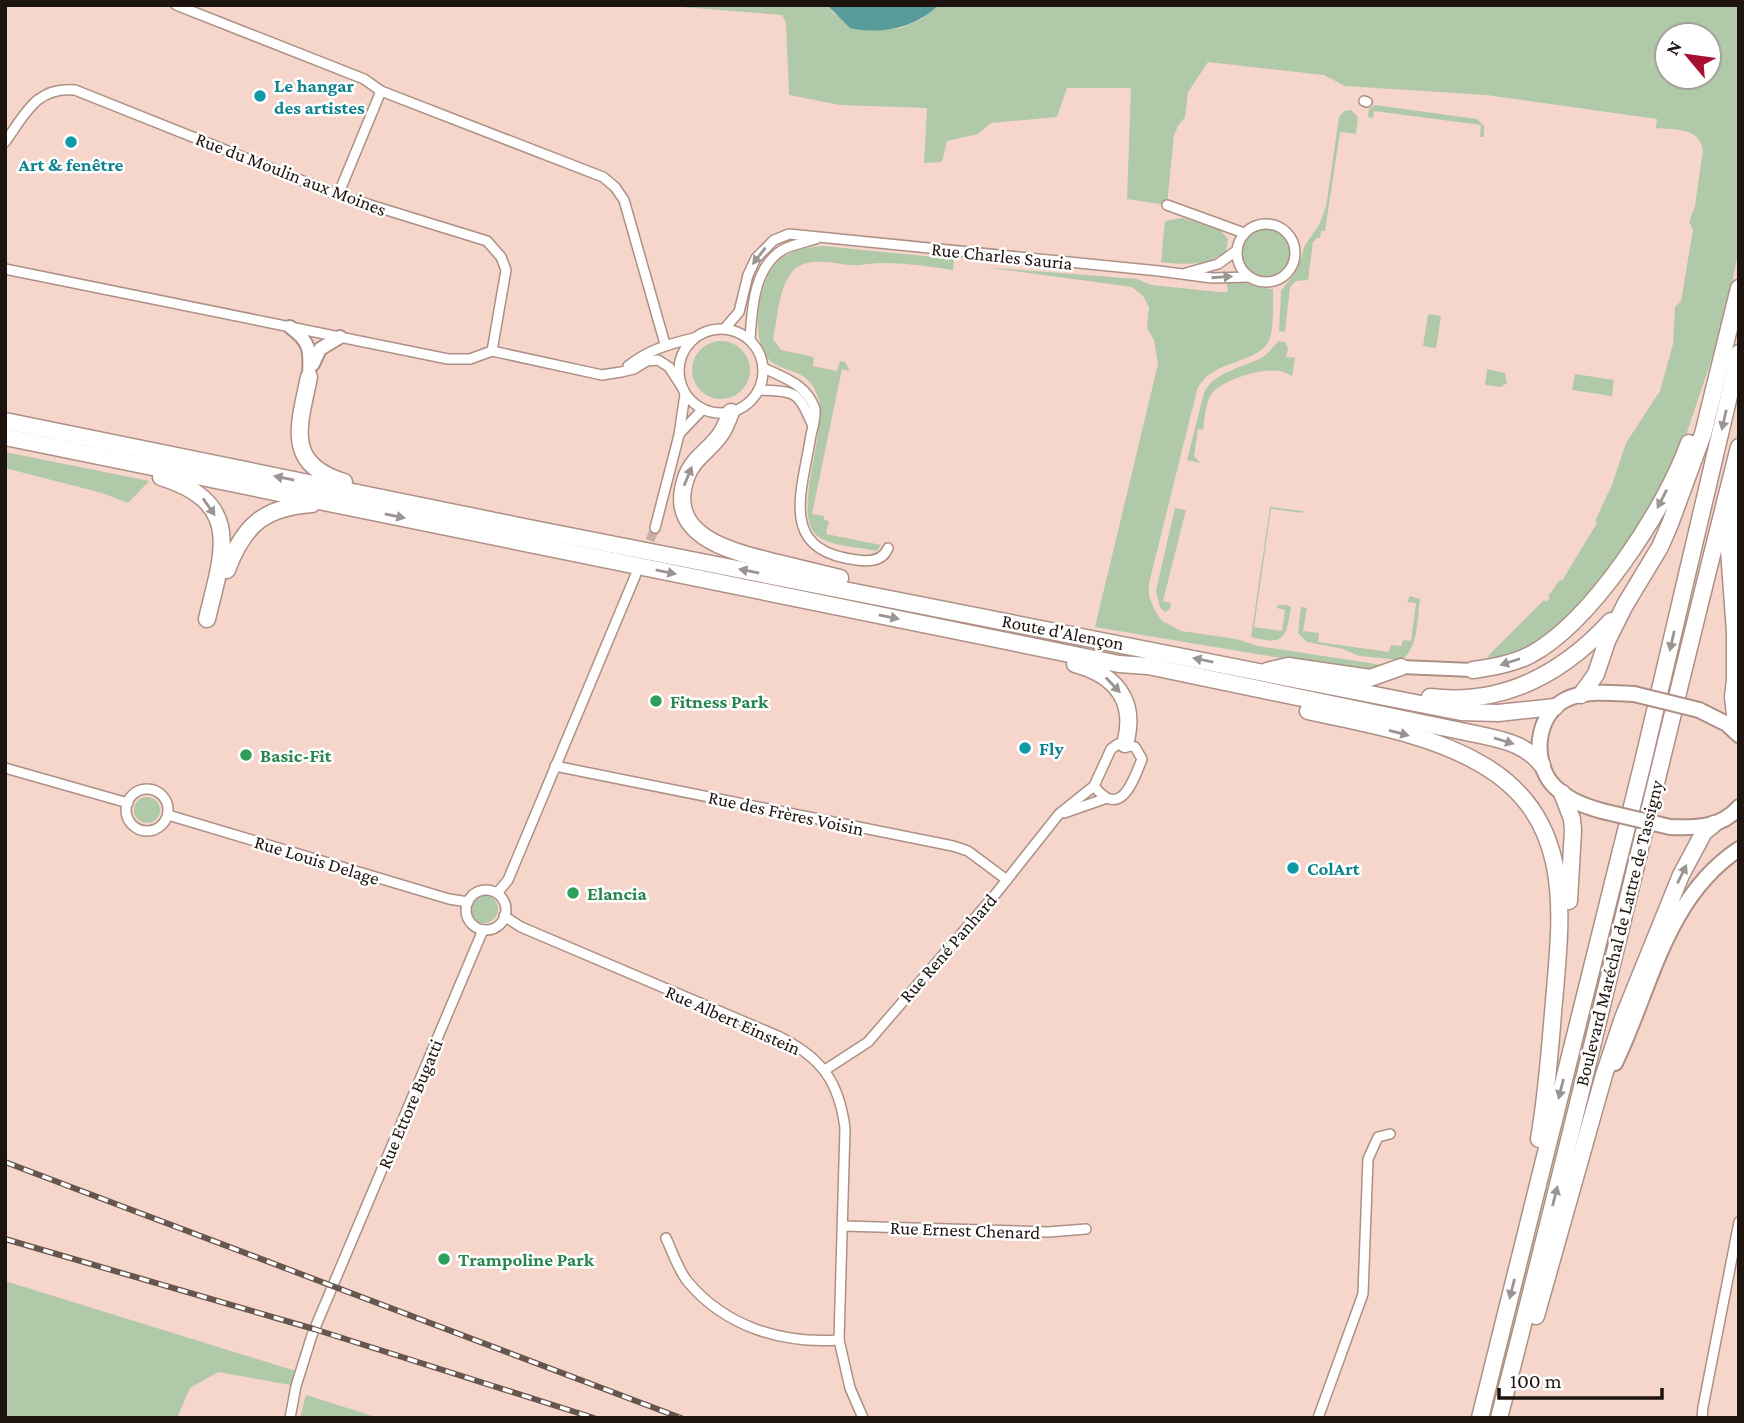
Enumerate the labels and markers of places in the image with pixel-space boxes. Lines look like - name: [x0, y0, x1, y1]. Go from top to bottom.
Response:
- place label: Le hangar des artistes: [274, 75, 365, 118]
- marker: Le hangar des artistes: [252, 88, 268, 104]
- marker: Art & fenêtre: [63, 134, 79, 150]
- place label: Art & fenêtre: [18, 154, 124, 175]
- place label: Fitness Park: [670, 691, 769, 712]
- marker: Fitness Park: [648, 693, 664, 709]
- place label: Fly: [1039, 738, 1065, 759]
- marker: Fly: [1017, 740, 1033, 756]
- place label: Basic-Fit: [260, 745, 332, 766]
- marker: Basic-Fit: [238, 747, 254, 763]
- place label: ColArt: [1307, 858, 1360, 879]
- marker: ColArt: [1285, 860, 1301, 876]
- place label: Elancia: [587, 883, 648, 904]
- marker: Elancia: [565, 885, 581, 901]
- place label: Trampoline Park: [458, 1249, 595, 1270]
- marker: Trampoline Park: [436, 1251, 452, 1267]

